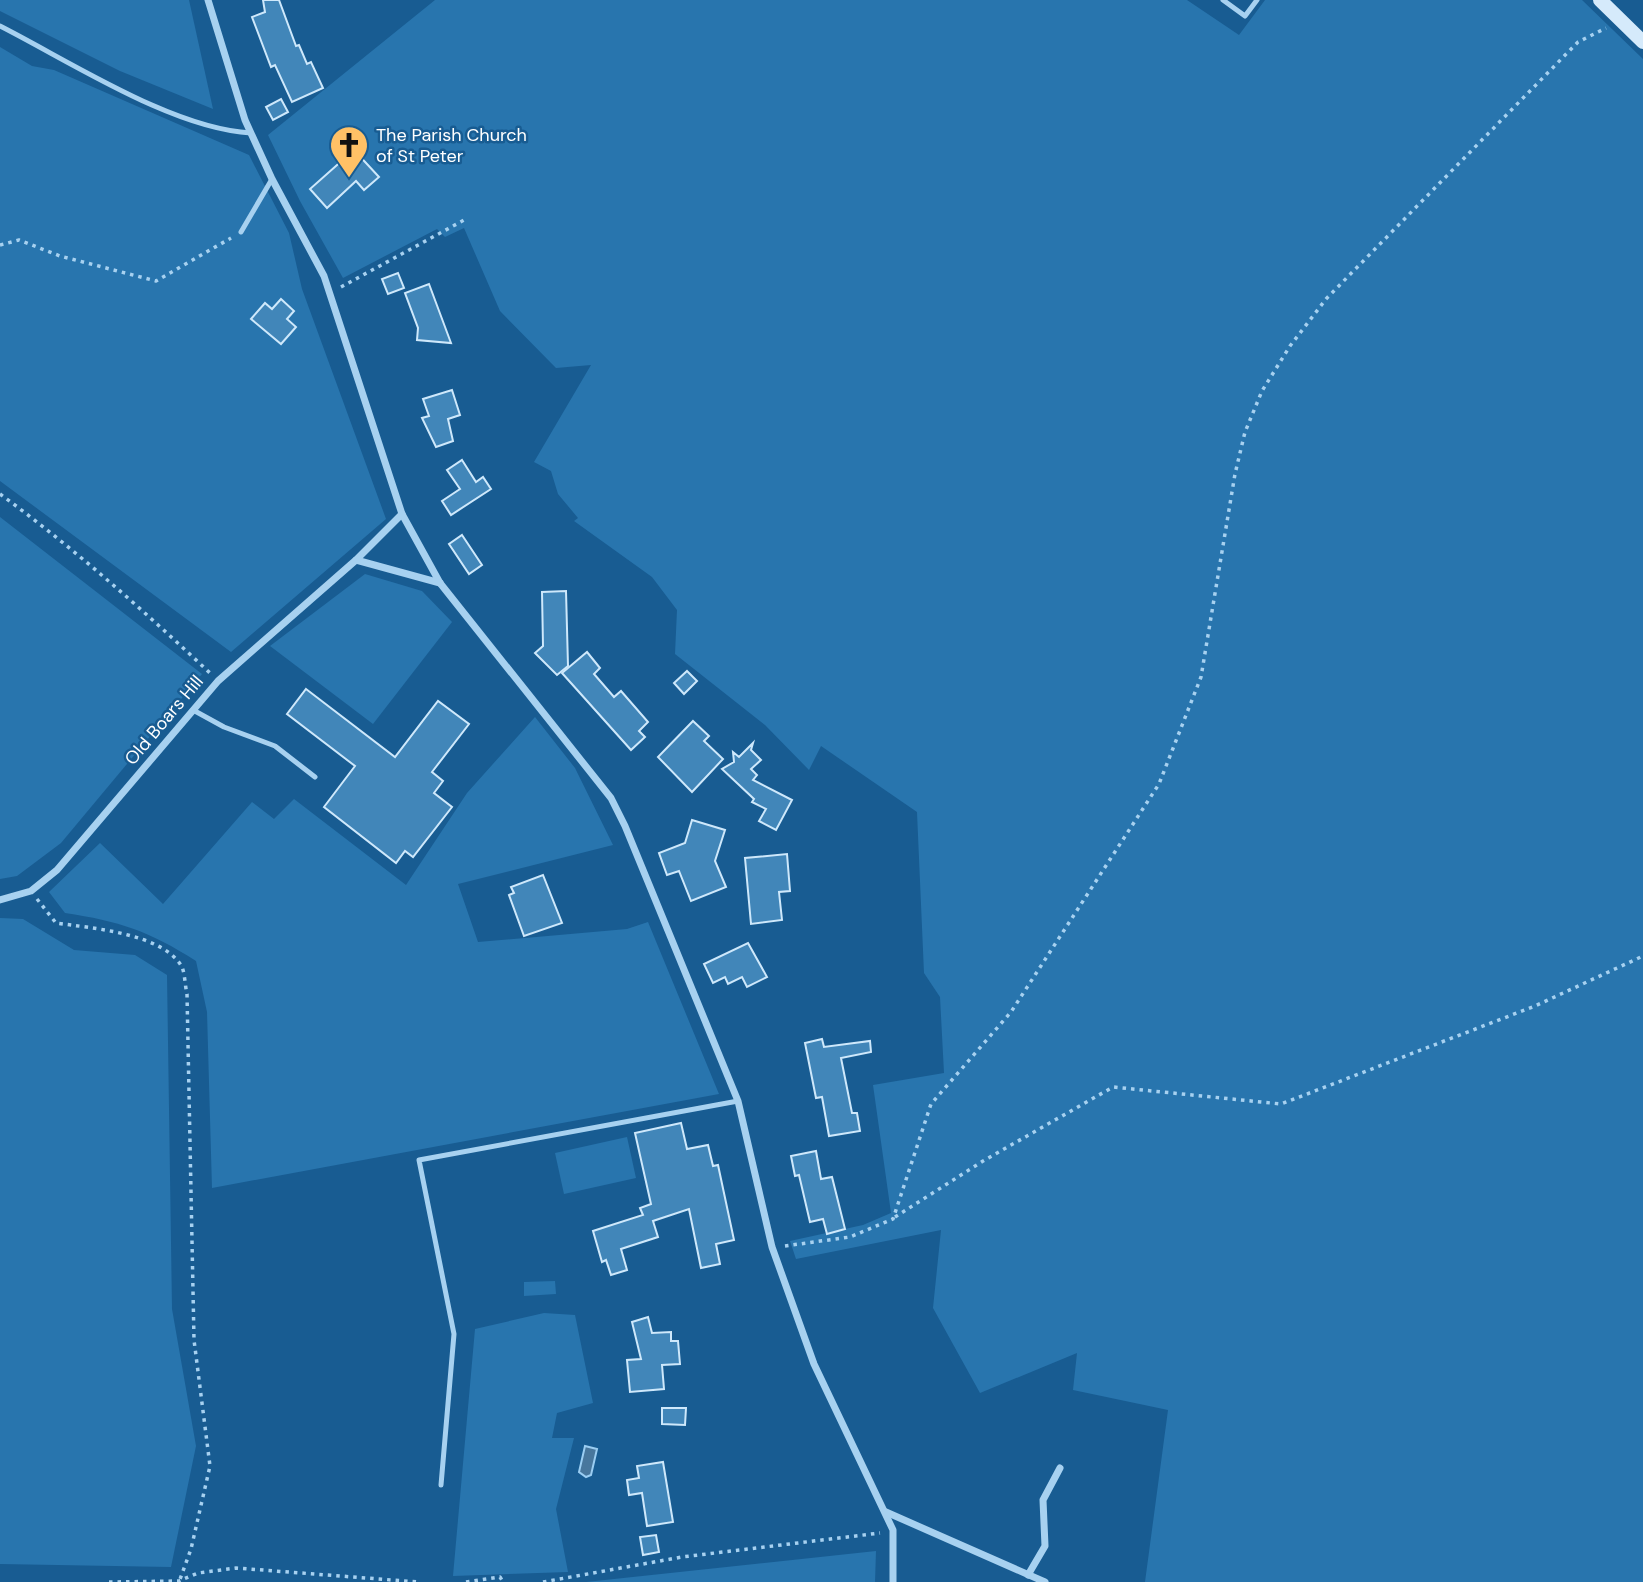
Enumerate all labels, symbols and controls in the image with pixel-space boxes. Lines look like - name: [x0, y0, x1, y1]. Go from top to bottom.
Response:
- place label: The Parish Church of St Peter: [376, 123, 527, 168]
- church icon: The Parish Church of St Peter: [328, 124, 370, 179]
- street label: Old Boars Hill: [119, 670, 209, 770]

